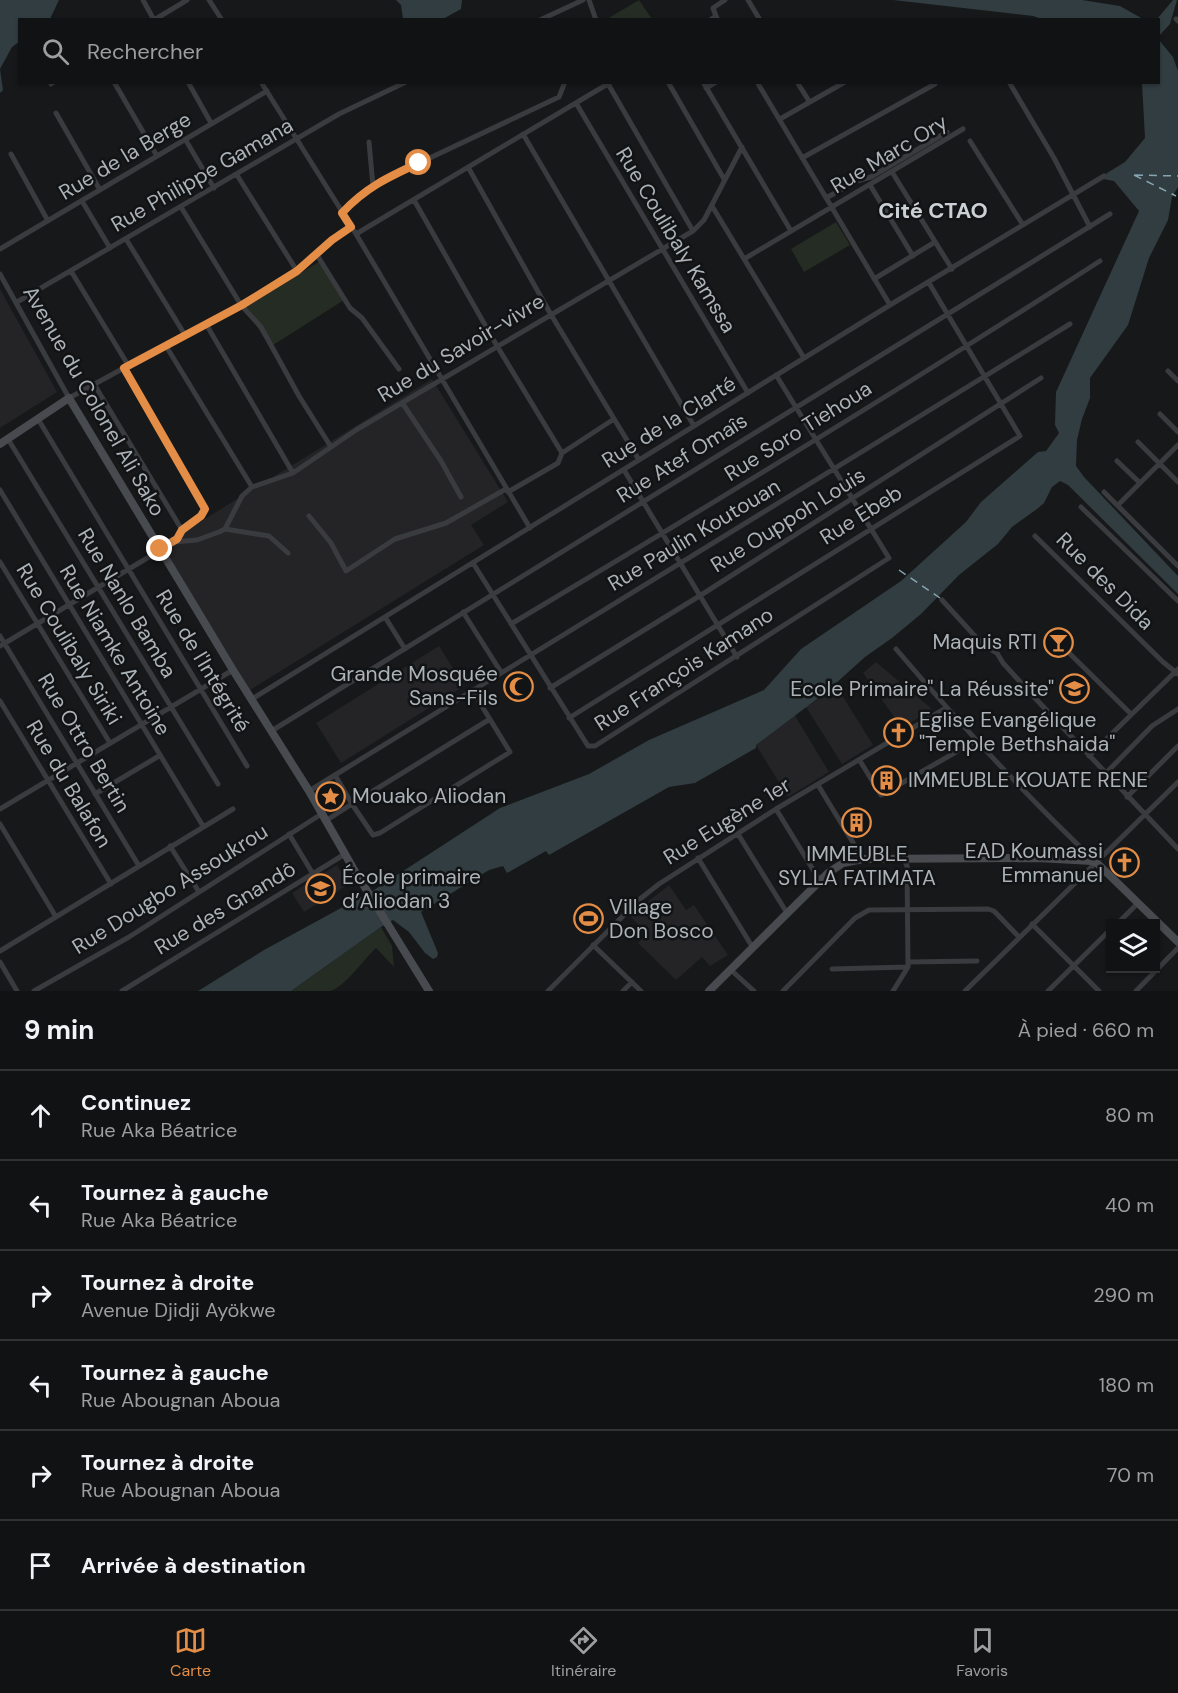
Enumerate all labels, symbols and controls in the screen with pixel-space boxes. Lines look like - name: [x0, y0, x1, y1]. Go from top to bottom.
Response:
- search box: [18, 18, 1160, 84]
- icon: search: [39, 35, 72, 68]
- text: Rechercher: [87, 37, 203, 66]
- street label: Rue de la Berge: [54, 105, 196, 207]
- street label: Rue Marc Ory: [825, 108, 953, 200]
- street label: Rue Philippe Gamana: [106, 111, 298, 239]
- street label: Rue Coulibaly Kamssa: [609, 142, 743, 338]
- route start: [405, 149, 431, 175]
- district label: Cité CTAO: [878, 196, 988, 225]
- street label: Avenue du Colonel Ali Sako: [16, 281, 172, 521]
- street label: Rue du Savoir-vivre: [373, 287, 550, 409]
- street label: Rue de la Clarté: [597, 370, 741, 474]
- street label: Rue Soro Tiehoua: [719, 374, 877, 488]
- street label: Rue Atef Omaîs: [611, 407, 753, 509]
- street label: Rue Ouppoh Louis: [705, 461, 871, 579]
- street label: Rue Paulin Koutouan: [603, 472, 785, 598]
- street label: Rue Ebeb: [815, 479, 907, 551]
- street label: Rue Nanlo Bamba: [71, 523, 183, 683]
- street label: Rue des Dida: [1050, 526, 1160, 636]
- route end: [146, 535, 172, 561]
- street label: Rue Coulibaly Siriki: [10, 558, 128, 730]
- street label: Rue Niamke Antoine: [53, 559, 177, 741]
- street label: Rue de l'Intégrité: [149, 584, 257, 738]
- street label: Rue François Kamano: [589, 601, 779, 737]
- bar icon: Maquis RTI: [1042, 626, 1074, 658]
- place label: Maquis RTI: [932, 628, 1037, 656]
- place label: Grande Mosquée Sans-Fils: [330, 660, 498, 712]
- street label: Rue Ottro Bertin: [31, 668, 137, 818]
- mosque icon: Grande Mosquée Sans-Fils: [503, 670, 535, 702]
- school or university icon: Ecole Primaire" La Réussite": [1059, 673, 1091, 705]
- place label: Ecole Primaire" La Réussite": [790, 675, 1054, 703]
- place label: Eglise Evangélique "Temple Bethshaida": [919, 706, 1115, 758]
- street label: Rue du Balafon: [20, 715, 118, 853]
- church icon: Eglise Evangélique "Temple Bethshaida": [882, 716, 914, 748]
- building icon: IMMEUBLE KOUATE RENE: [871, 764, 903, 796]
- place label: IMMEUBLE KOUATE RENE: [908, 766, 1148, 794]
- street label: Rue Eugène 1er: [658, 771, 796, 871]
- place icon: Mouako Aliodan: [315, 780, 347, 812]
- place label: Mouako Aliodan: [352, 782, 506, 810]
- building icon: IMMEUBLE SYLLA FATIMATA: [841, 807, 873, 839]
- street label: Rue Dougbo Assoukrou: [67, 817, 273, 961]
- place label: EAD Koumassi Emmanuel: [965, 837, 1103, 889]
- place label: IMMEUBLE SYLLA FATIMATA: [778, 840, 936, 892]
- church icon: EAD Koumassi Emmanuel: [1108, 847, 1140, 879]
- street label: Rue des Gnandô: [149, 855, 301, 961]
- place label: École primaire d’Aliodan 3: [342, 863, 481, 915]
- school or university icon: École primaire d’Aliodan 3: [305, 873, 337, 905]
- place label: Village Don Bosco: [609, 893, 714, 945]
- sports icon: Village Don Bosco: [572, 903, 604, 935]
- map controls: [1106, 919, 1160, 973]
- button: layers: [1106, 919, 1160, 973]
- text: 9 min: [24, 1013, 94, 1047]
- text: À pied · 660 m: [1018, 1017, 1154, 1043]
- text: Continuez: [81, 1088, 191, 1117]
- icon: ahead: [24, 1099, 57, 1132]
- text: 80 m: [1105, 1102, 1154, 1128]
- text: Rue Aka Béatrice: [81, 1117, 237, 1143]
- text: Tournez à gauche: [81, 1178, 269, 1207]
- icon: left: [24, 1189, 57, 1222]
- text: 40 m: [1105, 1192, 1154, 1218]
- text: Rue Aka Béatrice: [81, 1207, 237, 1233]
- text: Tournez à droite: [81, 1268, 254, 1297]
- icon: right: [24, 1279, 57, 1312]
- text: 290 m: [1093, 1282, 1154, 1308]
- text: Avenue Djidji Ayökwe: [81, 1297, 276, 1323]
- text: Tournez à gauche: [81, 1358, 269, 1387]
- icon: left: [24, 1369, 57, 1402]
- text: 180 m: [1099, 1372, 1154, 1398]
- text: Rue Abougnan Aboua: [81, 1387, 280, 1413]
- text: Tournez à droite: [81, 1448, 254, 1477]
- icon: right: [24, 1459, 57, 1492]
- text: 70 m: [1107, 1462, 1154, 1488]
- text: Rue Abougnan Aboua: [81, 1477, 280, 1503]
- icon: arrive: [24, 1549, 57, 1582]
- text: Arrivée à destination: [81, 1551, 306, 1580]
- tab: Carte: [170, 1624, 211, 1681]
- tab: Itinéraire: [551, 1624, 616, 1681]
- tab: Favoris: [956, 1624, 1008, 1681]

